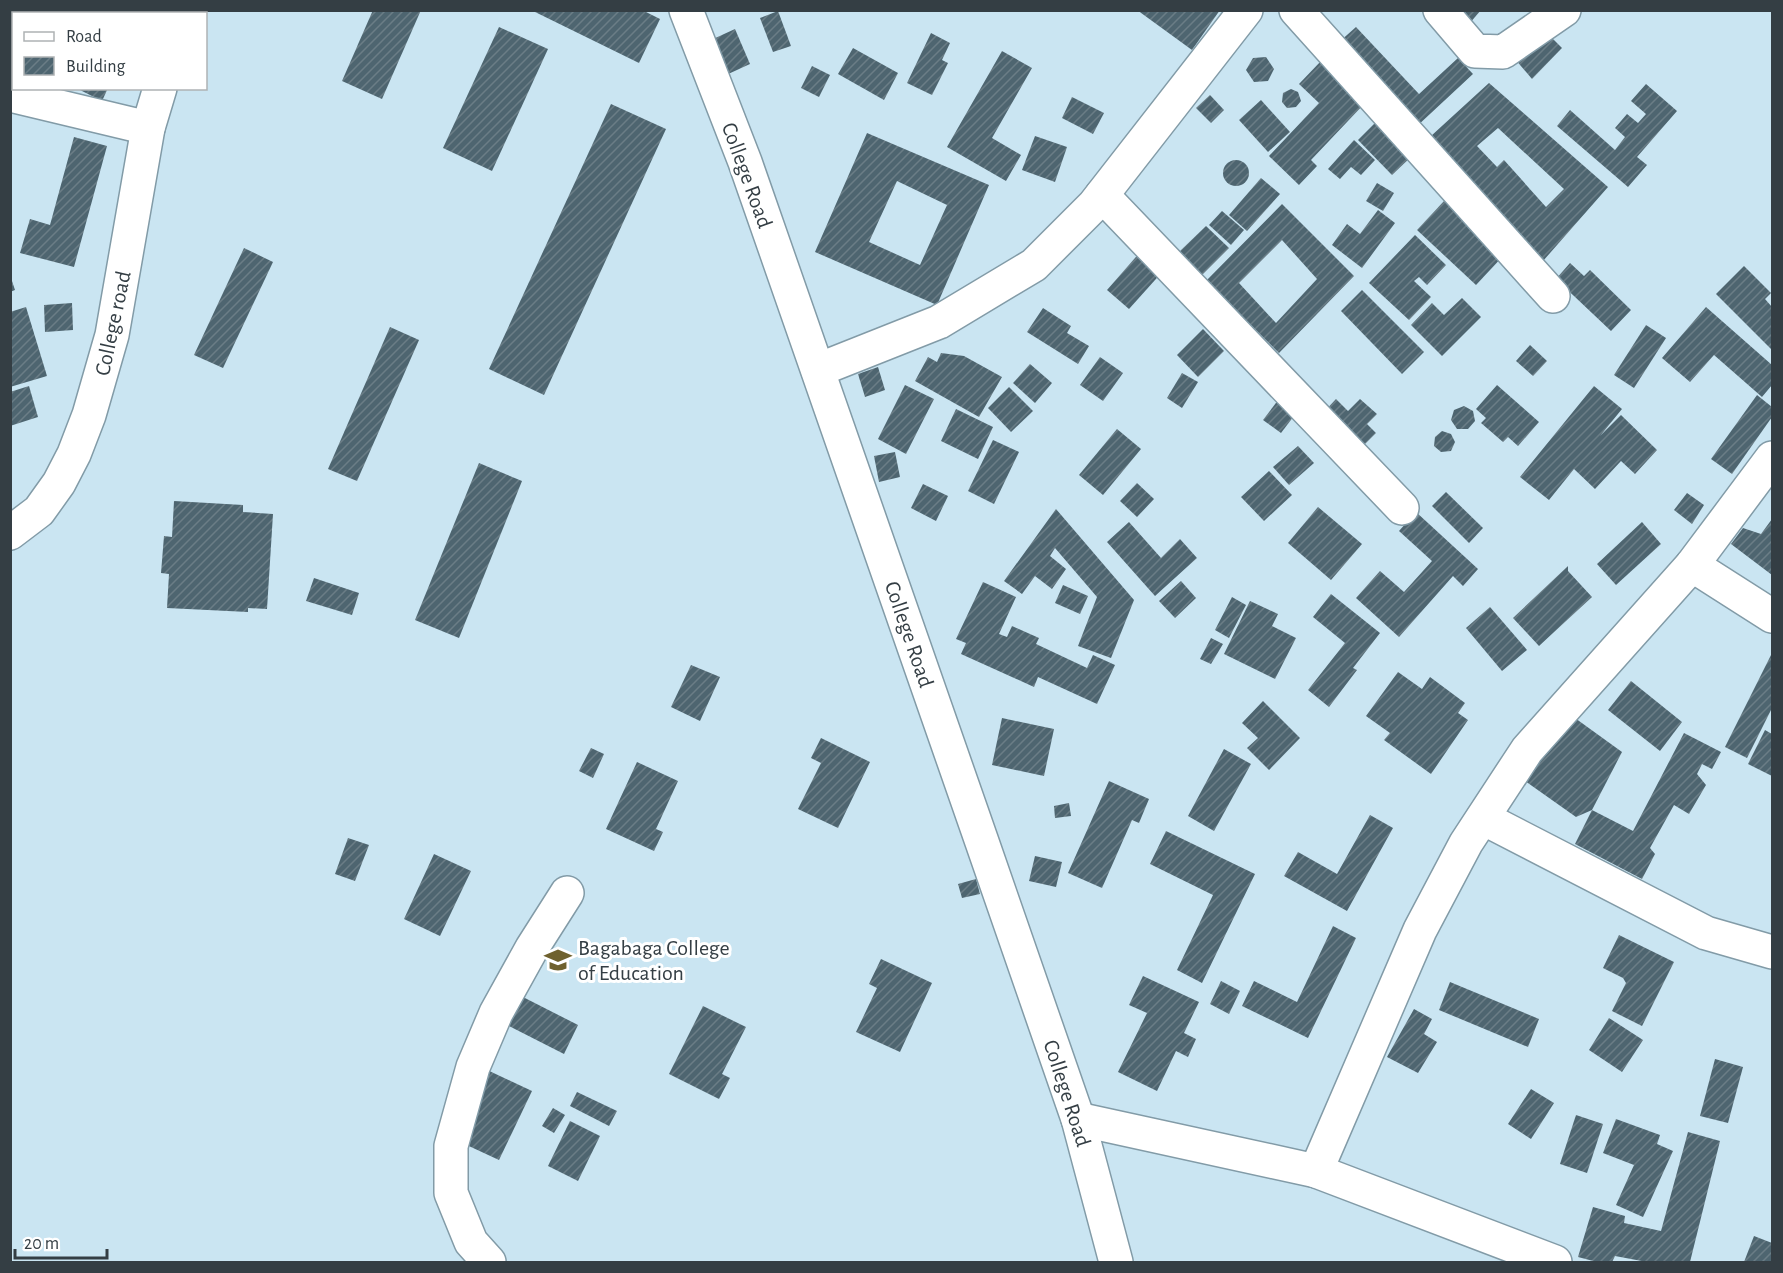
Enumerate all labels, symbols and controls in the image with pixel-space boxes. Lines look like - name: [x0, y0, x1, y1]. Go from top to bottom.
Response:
- legend: [12, 12, 207, 90]
- text: Road: [66, 28, 102, 46]
- text: Building: [66, 58, 126, 76]
- street label: College Road: [718, 120, 776, 231]
- street label: College road: [91, 269, 135, 378]
- street label: College Road: [881, 578, 937, 690]
- place label: Bagabaga College of Education: [578, 937, 730, 984]
- school or university icon: Bagabaga College of Education: [543, 945, 573, 975]
- street label: College Road: [1039, 1037, 1095, 1149]
- scale bar: [15, 1222, 106, 1260]
- text: 20 m: [24, 1235, 59, 1253]

